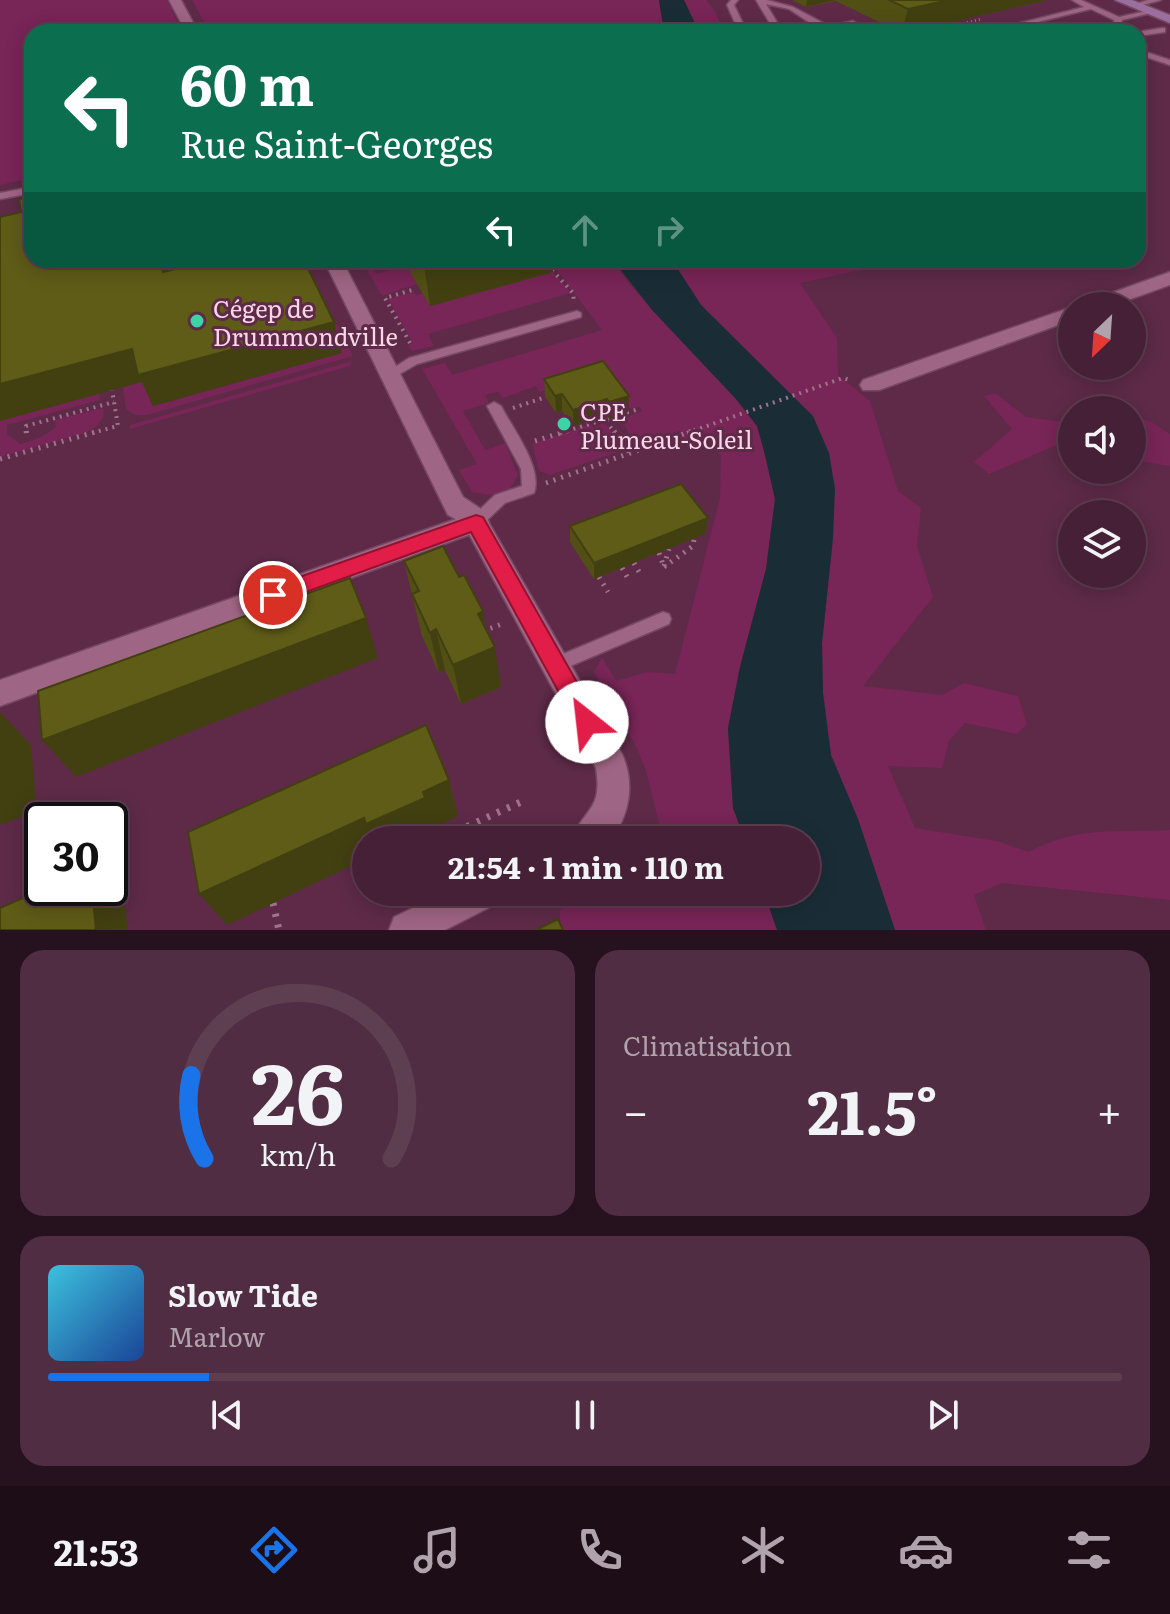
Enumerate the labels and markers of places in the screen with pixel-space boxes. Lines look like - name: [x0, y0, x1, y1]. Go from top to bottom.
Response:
- place label: Cégep de Drummondville: [213, 290, 398, 353]
- marker: Cégep de Drummondville: [188, 312, 206, 330]
- place label: CPE Plumeau-Soleil: [580, 393, 753, 456]
- marker: CPE Plumeau-Soleil: [555, 415, 573, 433]
- pin: [239, 561, 307, 629]

